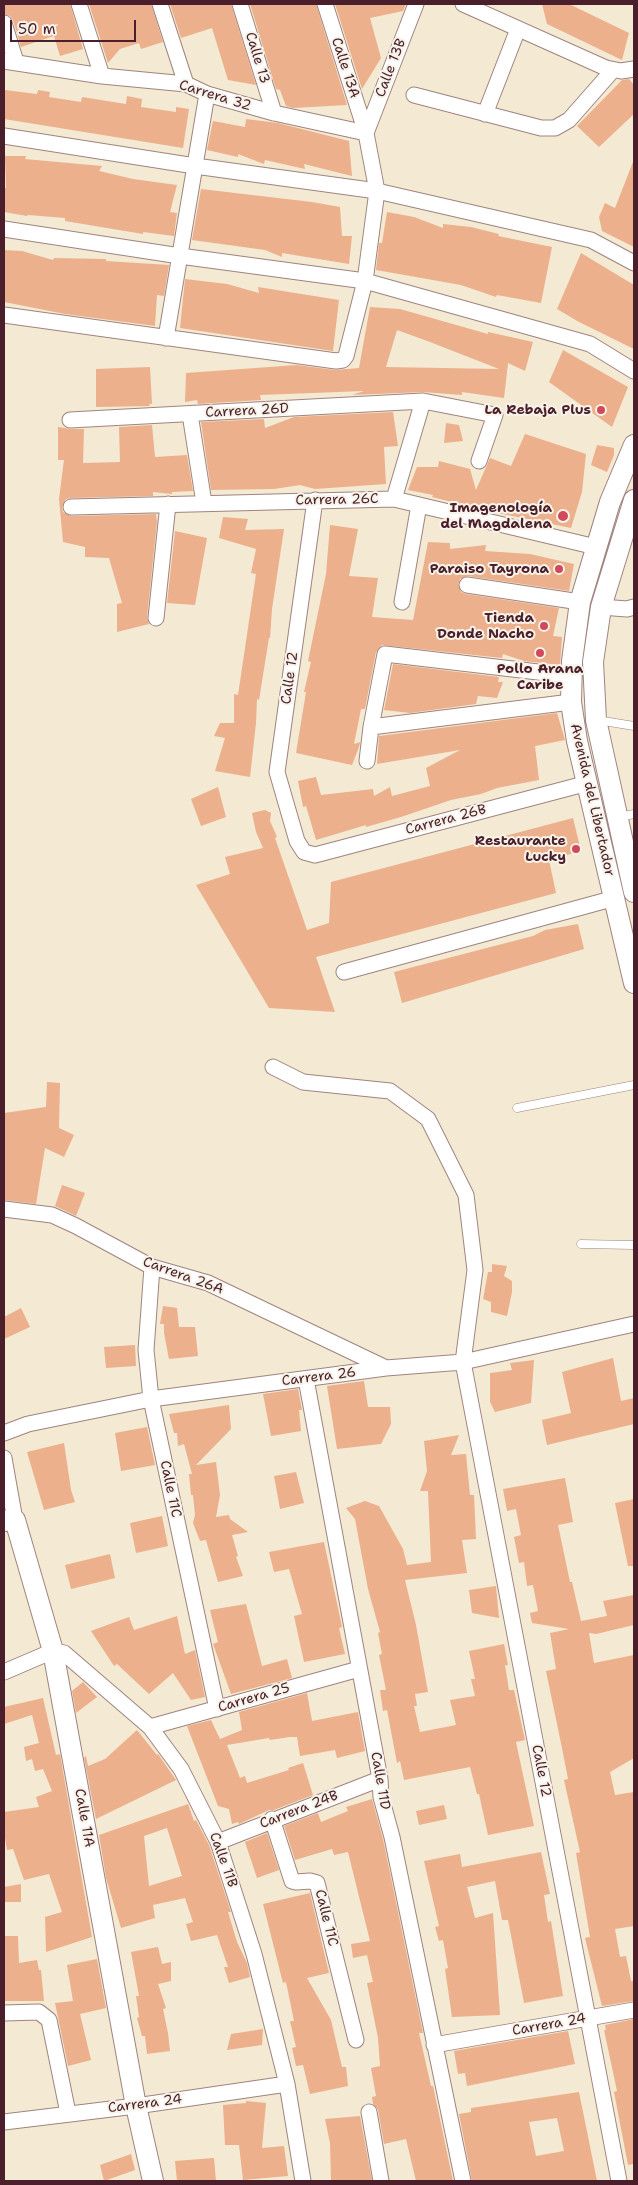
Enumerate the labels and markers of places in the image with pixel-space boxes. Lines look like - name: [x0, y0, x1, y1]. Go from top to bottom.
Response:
- place label: La Rebaja Plus: [484, 402, 591, 418]
- marker: La Rebaja Plus: [595, 404, 607, 416]
- place label: Imagenología del Magdalena: [440, 500, 552, 532]
- marker: Imagenología del Magdalena: [556, 509, 570, 523]
- place label: Paraiso Tayrona: [430, 561, 549, 577]
- marker: Paraiso Tayrona: [553, 563, 565, 575]
- place label: Tienda Donde Nacho: [437, 610, 534, 642]
- marker: Tienda Donde Nacho: [538, 620, 550, 632]
- marker: Pollo Arana Caribe: [534, 647, 546, 659]
- place label: Pollo Arana Caribe: [497, 661, 583, 694]
- place label: Restaurante Lucky: [475, 833, 566, 866]
- marker: Restaurante Lucky: [570, 843, 582, 855]

